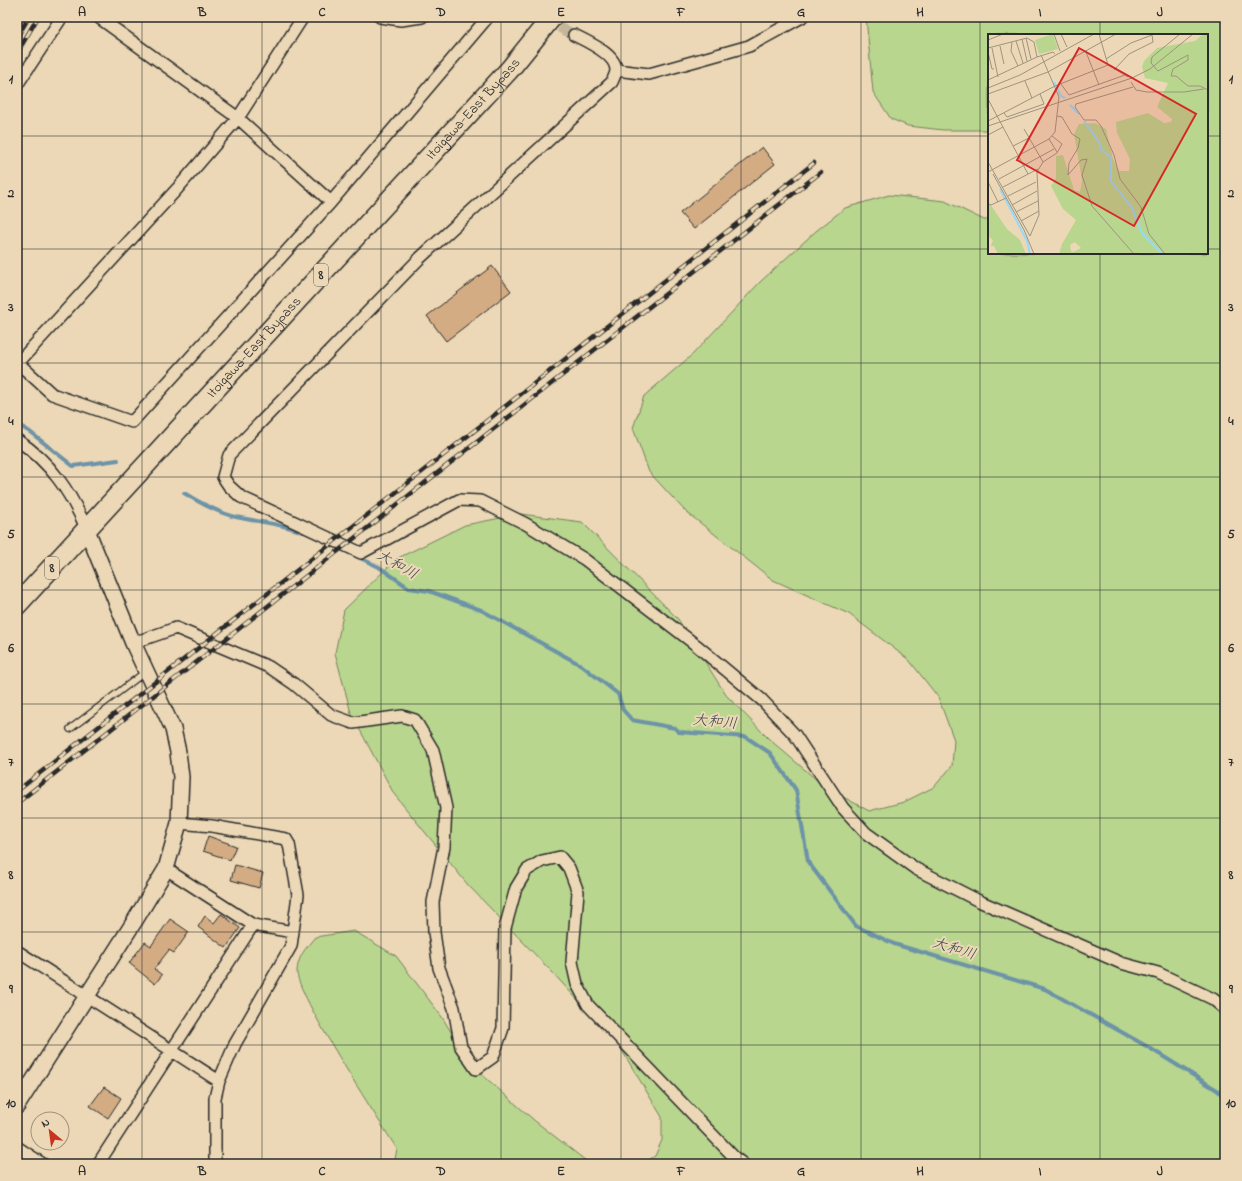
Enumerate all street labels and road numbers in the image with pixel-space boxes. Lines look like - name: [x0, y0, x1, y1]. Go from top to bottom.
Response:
- street label: Itoigawa-East Bypass: [421, 53, 525, 165]
- road number: 8: [314, 264, 328, 286]
- street label: Itoigawa-East Bypass: [202, 292, 306, 403]
- road number: 8: [45, 557, 59, 579]

